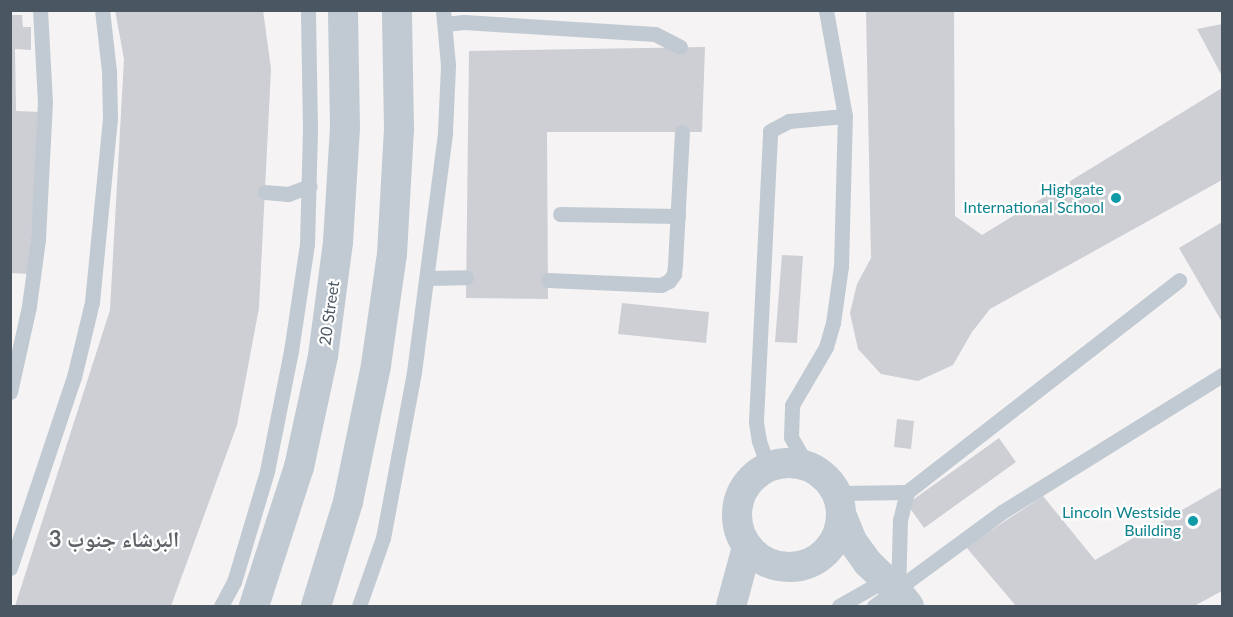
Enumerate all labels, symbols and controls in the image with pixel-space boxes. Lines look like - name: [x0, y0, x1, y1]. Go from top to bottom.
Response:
- place label: Highgate International School: [963, 179, 1104, 217]
- marker: Highgate International School: [1109, 191, 1123, 205]
- street label: 20 Street: [315, 280, 343, 346]
- place label: Lincoln Westside Building: [1062, 502, 1181, 540]
- marker: Lincoln Westside Building: [1186, 514, 1200, 528]
- district label: البرشاء جنوب 3: [49, 526, 179, 552]

